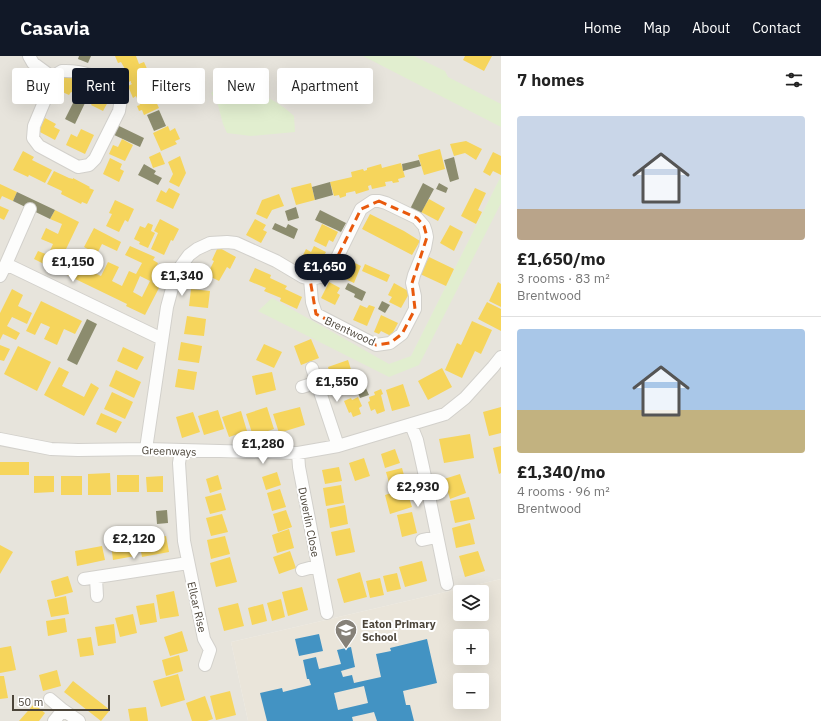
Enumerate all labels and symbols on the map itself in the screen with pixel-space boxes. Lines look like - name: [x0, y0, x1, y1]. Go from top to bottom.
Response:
- pin: £1,150: [40, 249, 106, 283]
- pin: £1,650: [292, 254, 358, 288]
- pin: £1,340: [149, 263, 215, 297]
- street label: Brentwood: [322, 313, 378, 349]
- pin: £1,550: [304, 369, 370, 403]
- pin: £1,280: [230, 431, 296, 465]
- street label: Greenways: [141, 443, 197, 459]
- pin: £2,930: [385, 474, 451, 508]
- street label: Duverlin Close: [295, 486, 323, 558]
- pin: £2,120: [101, 526, 167, 560]
- street label: Ellcar Rise: [184, 580, 210, 634]
- school or university icon: Eaton Primary School: [333, 617, 359, 650]
- place label: Eaton Primary School: [362, 617, 436, 644]
- scale bar: [12, 693, 110, 712]

